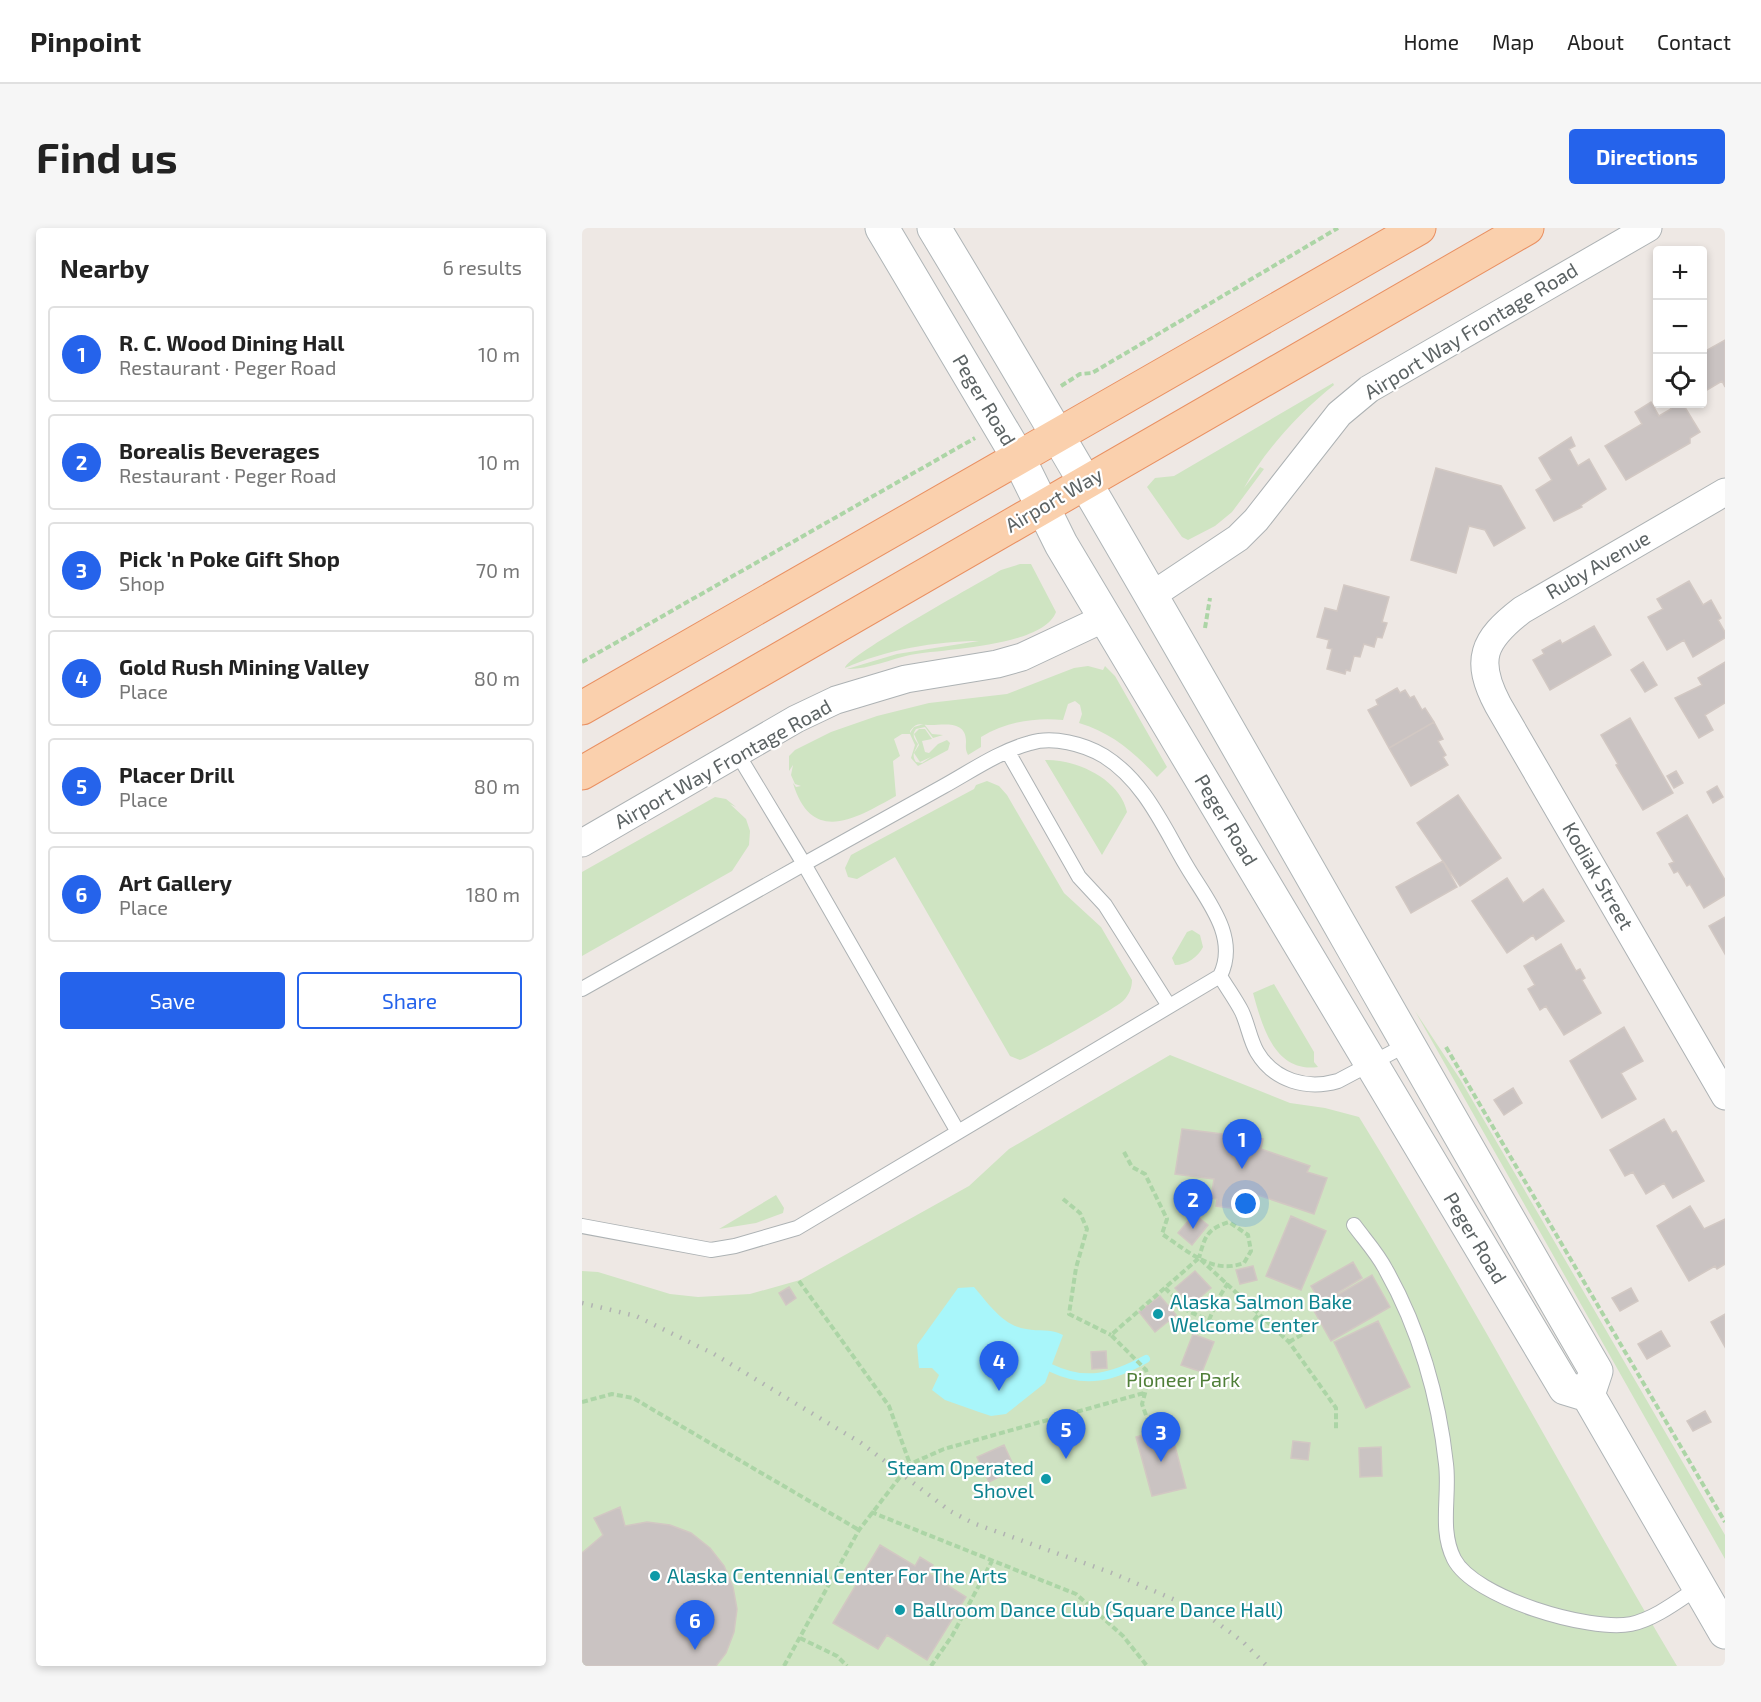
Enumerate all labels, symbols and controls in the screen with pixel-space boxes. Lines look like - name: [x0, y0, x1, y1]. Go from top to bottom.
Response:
- text: Pinpoint: [30, 24, 141, 58]
- text: Home: [1403, 29, 1459, 54]
- text: Map: [1492, 29, 1534, 54]
- text: About: [1567, 29, 1624, 54]
- text: Contact: [1657, 29, 1731, 54]
- button: Directions: [1569, 129, 1725, 184]
- text: Find us: [36, 131, 178, 181]
- map controls: [1653, 246, 1707, 408]
- button: +: [1653, 246, 1707, 300]
- text: Nearby: [60, 252, 149, 283]
- text: 6 results: [442, 255, 522, 279]
- street label: Airport Way Frontage Road: [1359, 257, 1582, 403]
- button: −: [1653, 300, 1707, 354]
- text: R. C. Wood Dining Hall: [119, 329, 345, 355]
- text: 1: [77, 342, 86, 366]
- text: 10 m: [478, 342, 520, 366]
- street label: Peger Road: [948, 349, 1022, 450]
- button: locate: [1653, 354, 1707, 408]
- text: Restaurant · Peger Road: [119, 355, 336, 379]
- text: Borealis Beverages: [119, 437, 320, 463]
- text: 2: [76, 450, 87, 474]
- text: 10 m: [478, 450, 520, 474]
- street label: Airport Way: [1001, 461, 1107, 537]
- text: Restaurant · Peger Road: [119, 463, 336, 487]
- street label: Ruby Avenue: [1541, 525, 1654, 604]
- text: Pick 'n Poke Gift Shop: [119, 545, 340, 571]
- text: 3: [76, 558, 87, 582]
- text: 70 m: [476, 558, 520, 582]
- text: Shop: [119, 571, 165, 595]
- text: Gold Rush Mining Valley: [119, 653, 369, 679]
- text: 4: [75, 666, 88, 690]
- text: 80 m: [474, 666, 520, 690]
- text: Place: [119, 679, 168, 703]
- street label: Airport Way Frontage Road: [610, 693, 835, 833]
- text: Placer Drill: [119, 761, 234, 787]
- street label: Peger Road: [1190, 769, 1264, 870]
- text: 5: [76, 774, 87, 798]
- text: 80 m: [474, 774, 520, 798]
- text: Place: [119, 787, 168, 811]
- street label: Kodiak Street: [1558, 817, 1640, 934]
- text: Art Gallery: [119, 869, 232, 895]
- text: 6: [76, 882, 87, 906]
- text: 180 m: [466, 882, 520, 906]
- text: Place: [119, 895, 168, 919]
- button: Save: [60, 972, 285, 1029]
- button: Share: [297, 972, 522, 1029]
- pin: 1: [1222, 1120, 1262, 1169]
- pin: 2: [1174, 1180, 1212, 1229]
- street label: Peger Road: [1439, 1187, 1513, 1288]
- your location: [1231, 1189, 1260, 1218]
- place label: Alaska Salmon Bake Welcome Center: [1170, 1289, 1352, 1336]
- marker: Alaska Salmon Bake Welcome Center: [1151, 1307, 1165, 1321]
- pin: 4: [980, 1342, 1018, 1391]
- park label: Pioneer Park: [1126, 1367, 1240, 1391]
- pin: 5: [1046, 1410, 1086, 1459]
- pin: 3: [1142, 1412, 1180, 1462]
- place label: Steam Operated Shovel: [887, 1455, 1034, 1502]
- marker: Steam Operated Shovel: [1039, 1472, 1053, 1486]
- place label: Alaska Centennial Center For The Arts: [667, 1563, 1007, 1587]
- marker: Alaska Centennial Center For The Arts: [648, 1569, 662, 1583]
- place label: Ballroom Dance Club (Square Dance Hall): [912, 1597, 1283, 1621]
- pin: 6: [676, 1600, 714, 1650]
- marker: Ballroom Dance Club (Square Dance Hall): [893, 1603, 907, 1617]

